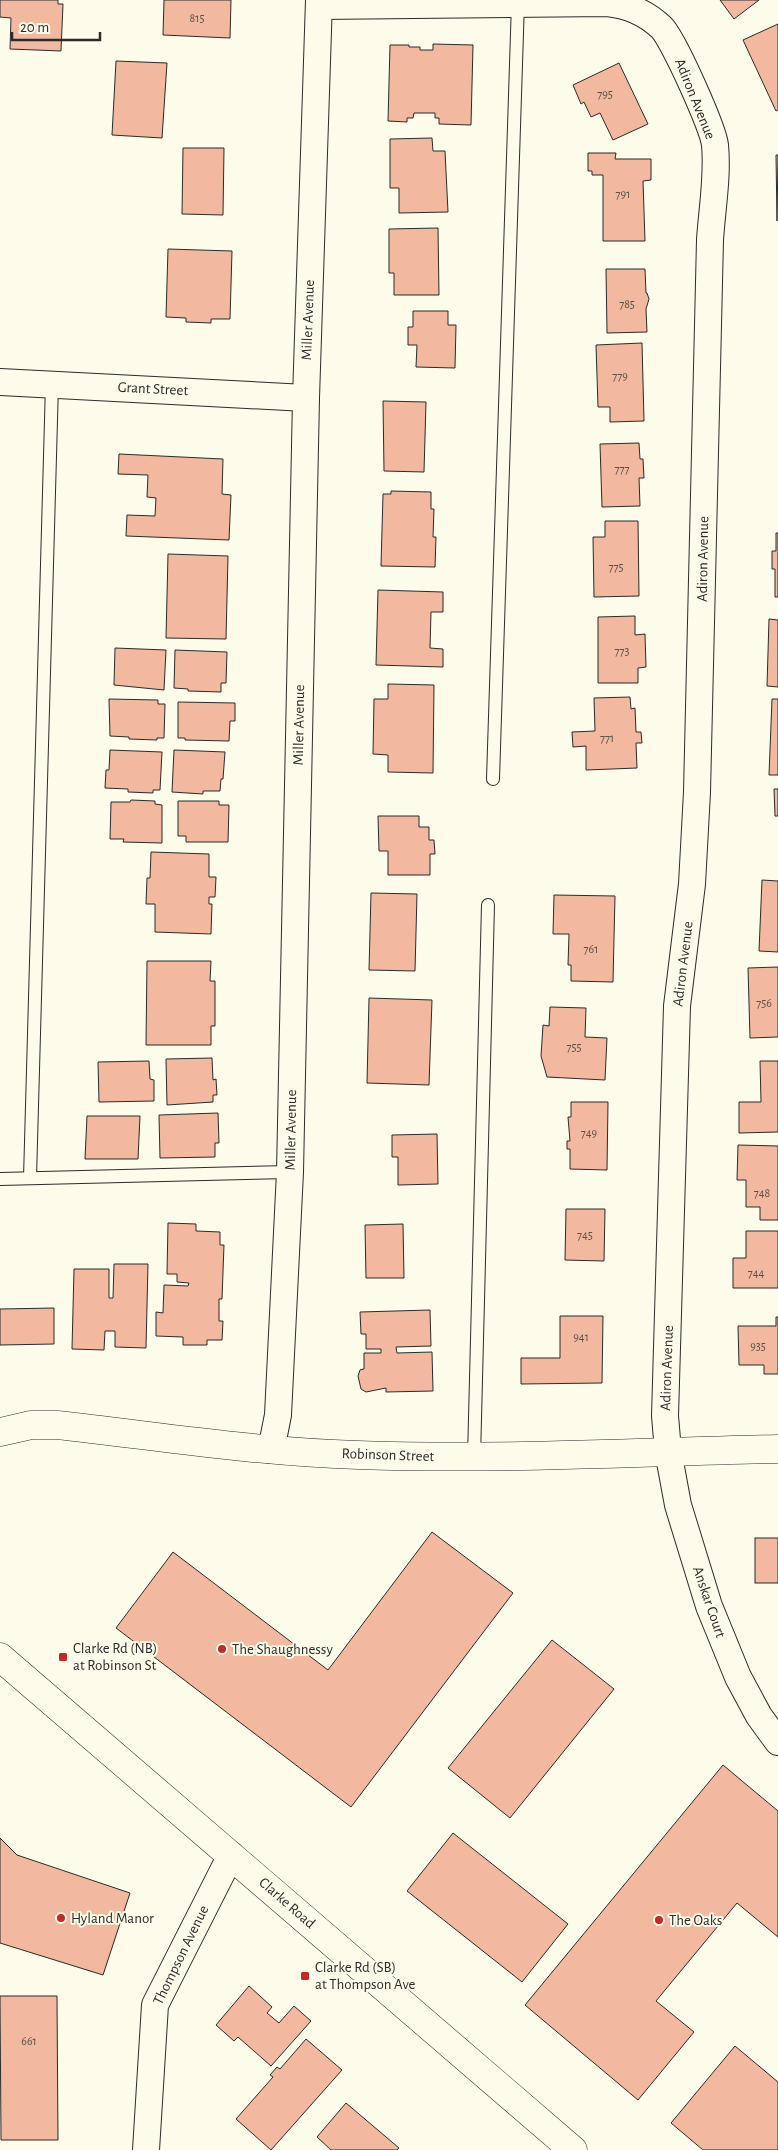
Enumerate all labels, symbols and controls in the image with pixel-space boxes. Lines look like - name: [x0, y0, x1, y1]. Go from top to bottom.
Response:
- scale bar: [12, 10, 100, 42]
- house number: 815: [190, 12, 204, 24]
- text: 20 m: [20, 20, 49, 35]
- street label: Adiron Avenue: [672, 56, 718, 142]
- house number: 795: [597, 88, 613, 100]
- house number: 791: [616, 188, 630, 200]
- street label: Miller Avenue: [299, 279, 317, 361]
- house number: 785: [619, 298, 635, 310]
- house number: 779: [612, 370, 628, 382]
- street label: Grant Street: [117, 380, 189, 398]
- house number: 777: [614, 463, 630, 475]
- street label: Adiron Avenue: [695, 516, 711, 602]
- house number: 775: [608, 561, 624, 573]
- house number: 773: [615, 645, 630, 657]
- street label: Miller Avenue: [291, 684, 307, 766]
- house number: 771: [600, 732, 614, 744]
- street label: Adiron Avenue: [670, 920, 696, 1007]
- house number: 761: [584, 943, 598, 955]
- house number: 756: [756, 997, 772, 1009]
- house number: 755: [566, 1041, 582, 1053]
- street label: Miller Avenue: [283, 1089, 299, 1171]
- house number: 749: [581, 1127, 598, 1139]
- house number: 748: [754, 1187, 771, 1199]
- house number: 745: [577, 1229, 593, 1241]
- house number: 744: [748, 1267, 764, 1279]
- street label: Adiron Avenue: [658, 1325, 676, 1411]
- house number: 941: [573, 1331, 589, 1343]
- house number: 935: [750, 1340, 766, 1352]
- street label: Robinson Street: [342, 1446, 435, 1464]
- street label: Anskar Court: [690, 1564, 728, 1640]
- place label: Clarke Rd (NB) at Robinson St: [73, 1641, 157, 1673]
- place label: The Shaughnessy: [232, 1642, 333, 1657]
- marker: The Shaughnessy: [216, 1643, 228, 1655]
- marker: Clarke Rd (NB) at Robinson St: [57, 1651, 69, 1663]
- street label: Clarke Road: [256, 1875, 318, 1931]
- street label: Thompson Avenue: [150, 1903, 212, 2007]
- place label: Hyland Manor: [71, 1911, 154, 1926]
- marker: Hyland Manor: [55, 1912, 67, 1924]
- place label: The Oaks: [669, 1913, 722, 1928]
- marker: The Oaks: [653, 1914, 665, 1926]
- place label: Clarke Rd (SB) at Thompson Ave: [315, 1960, 416, 1992]
- marker: Clarke Rd (SB) at Thompson Ave: [299, 1970, 311, 1982]
- house number: 661: [21, 2035, 37, 2047]

